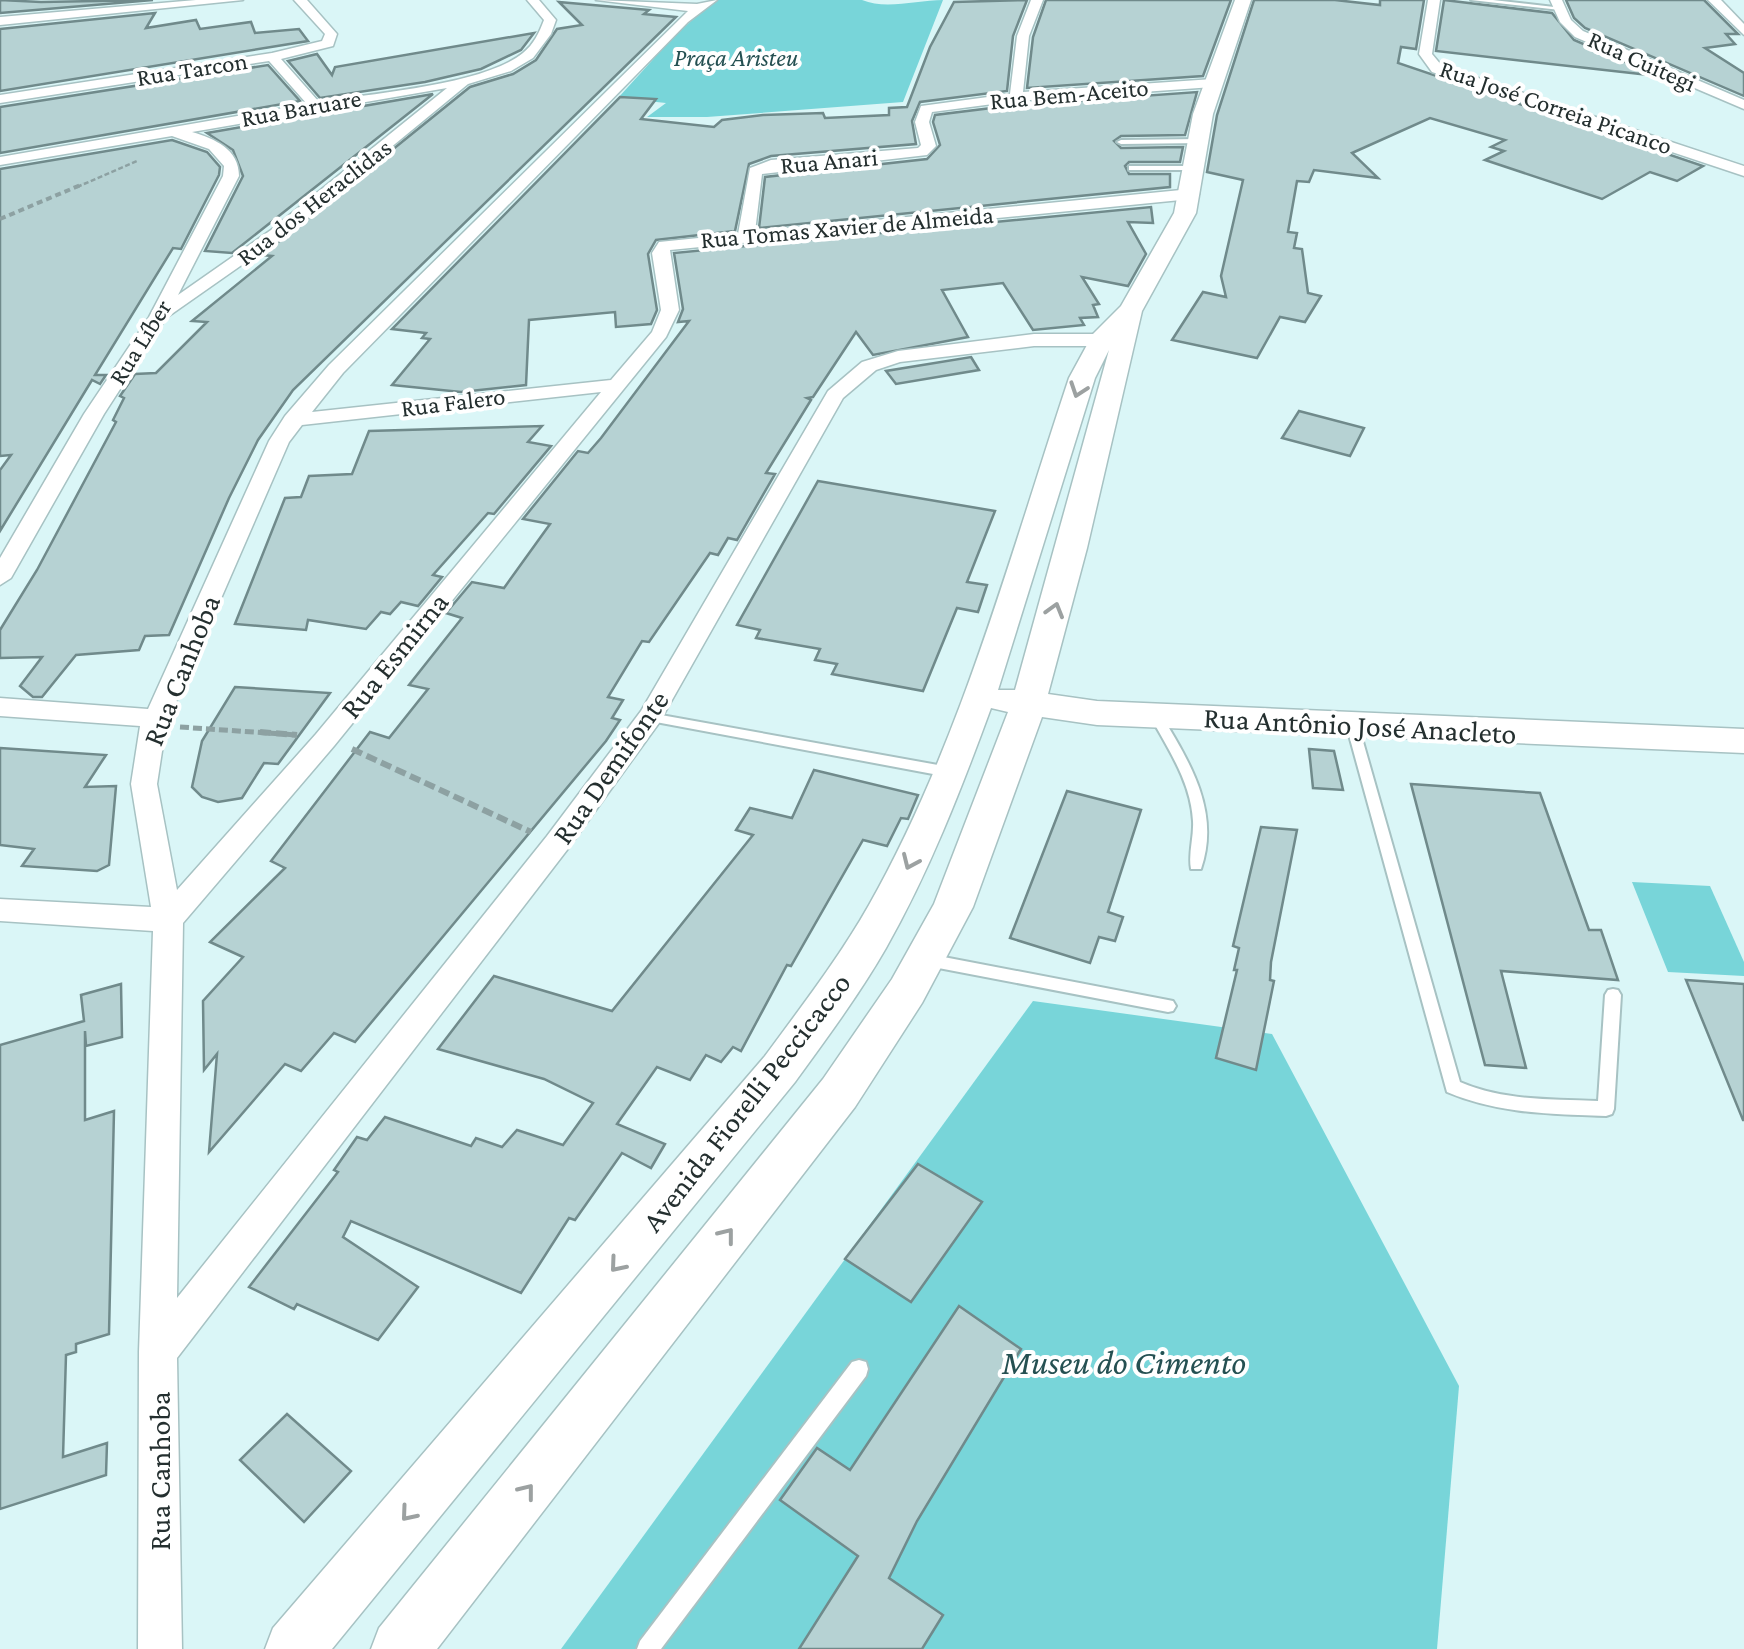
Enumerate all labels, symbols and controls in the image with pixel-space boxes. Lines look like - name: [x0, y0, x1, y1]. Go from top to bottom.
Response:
- street label: Rua Cuitegi: [1583, 25, 1700, 98]
- park label: Praça Aristeu: [674, 44, 798, 72]
- street label: Rua Tarcon: [135, 47, 249, 91]
- street label: Rua José Correia Picanco: [1436, 55, 1676, 160]
- street label: Rua Bem-Aceito: [988, 74, 1150, 114]
- street label: Rua Baruare: [239, 84, 363, 132]
- street label: Rua dos Heraclidas: [231, 133, 397, 271]
- street label: Rua Anari: [779, 143, 879, 179]
- street label: Rua Tomas Xavier de Almeida: [699, 201, 995, 253]
- street label: Rua Líber: [103, 295, 177, 389]
- one-way arrow: [1070, 381, 1090, 398]
- street label: Rua Falero: [399, 382, 507, 422]
- street label: Rua Esmirna: [333, 585, 455, 725]
- street label: Rua Canhoba: [136, 590, 226, 750]
- one-way arrow: [1043, 602, 1064, 619]
- street label: Rua Demifonte: [545, 684, 675, 850]
- street label: Rua Antônio José Anacleto: [1203, 700, 1517, 750]
- one-way arrow: [902, 852, 922, 870]
- street label: Avenida Fiorelli Peccicacco: [635, 966, 857, 1238]
- one-way arrow: [715, 1229, 733, 1247]
- one-way arrow: [610, 1253, 628, 1271]
- park label: Museu do Cimento: [1001, 1343, 1246, 1382]
- street label: Rua Canhoba: [143, 1391, 176, 1551]
- one-way arrow: [515, 1484, 532, 1502]
- one-way arrow: [402, 1503, 420, 1521]

